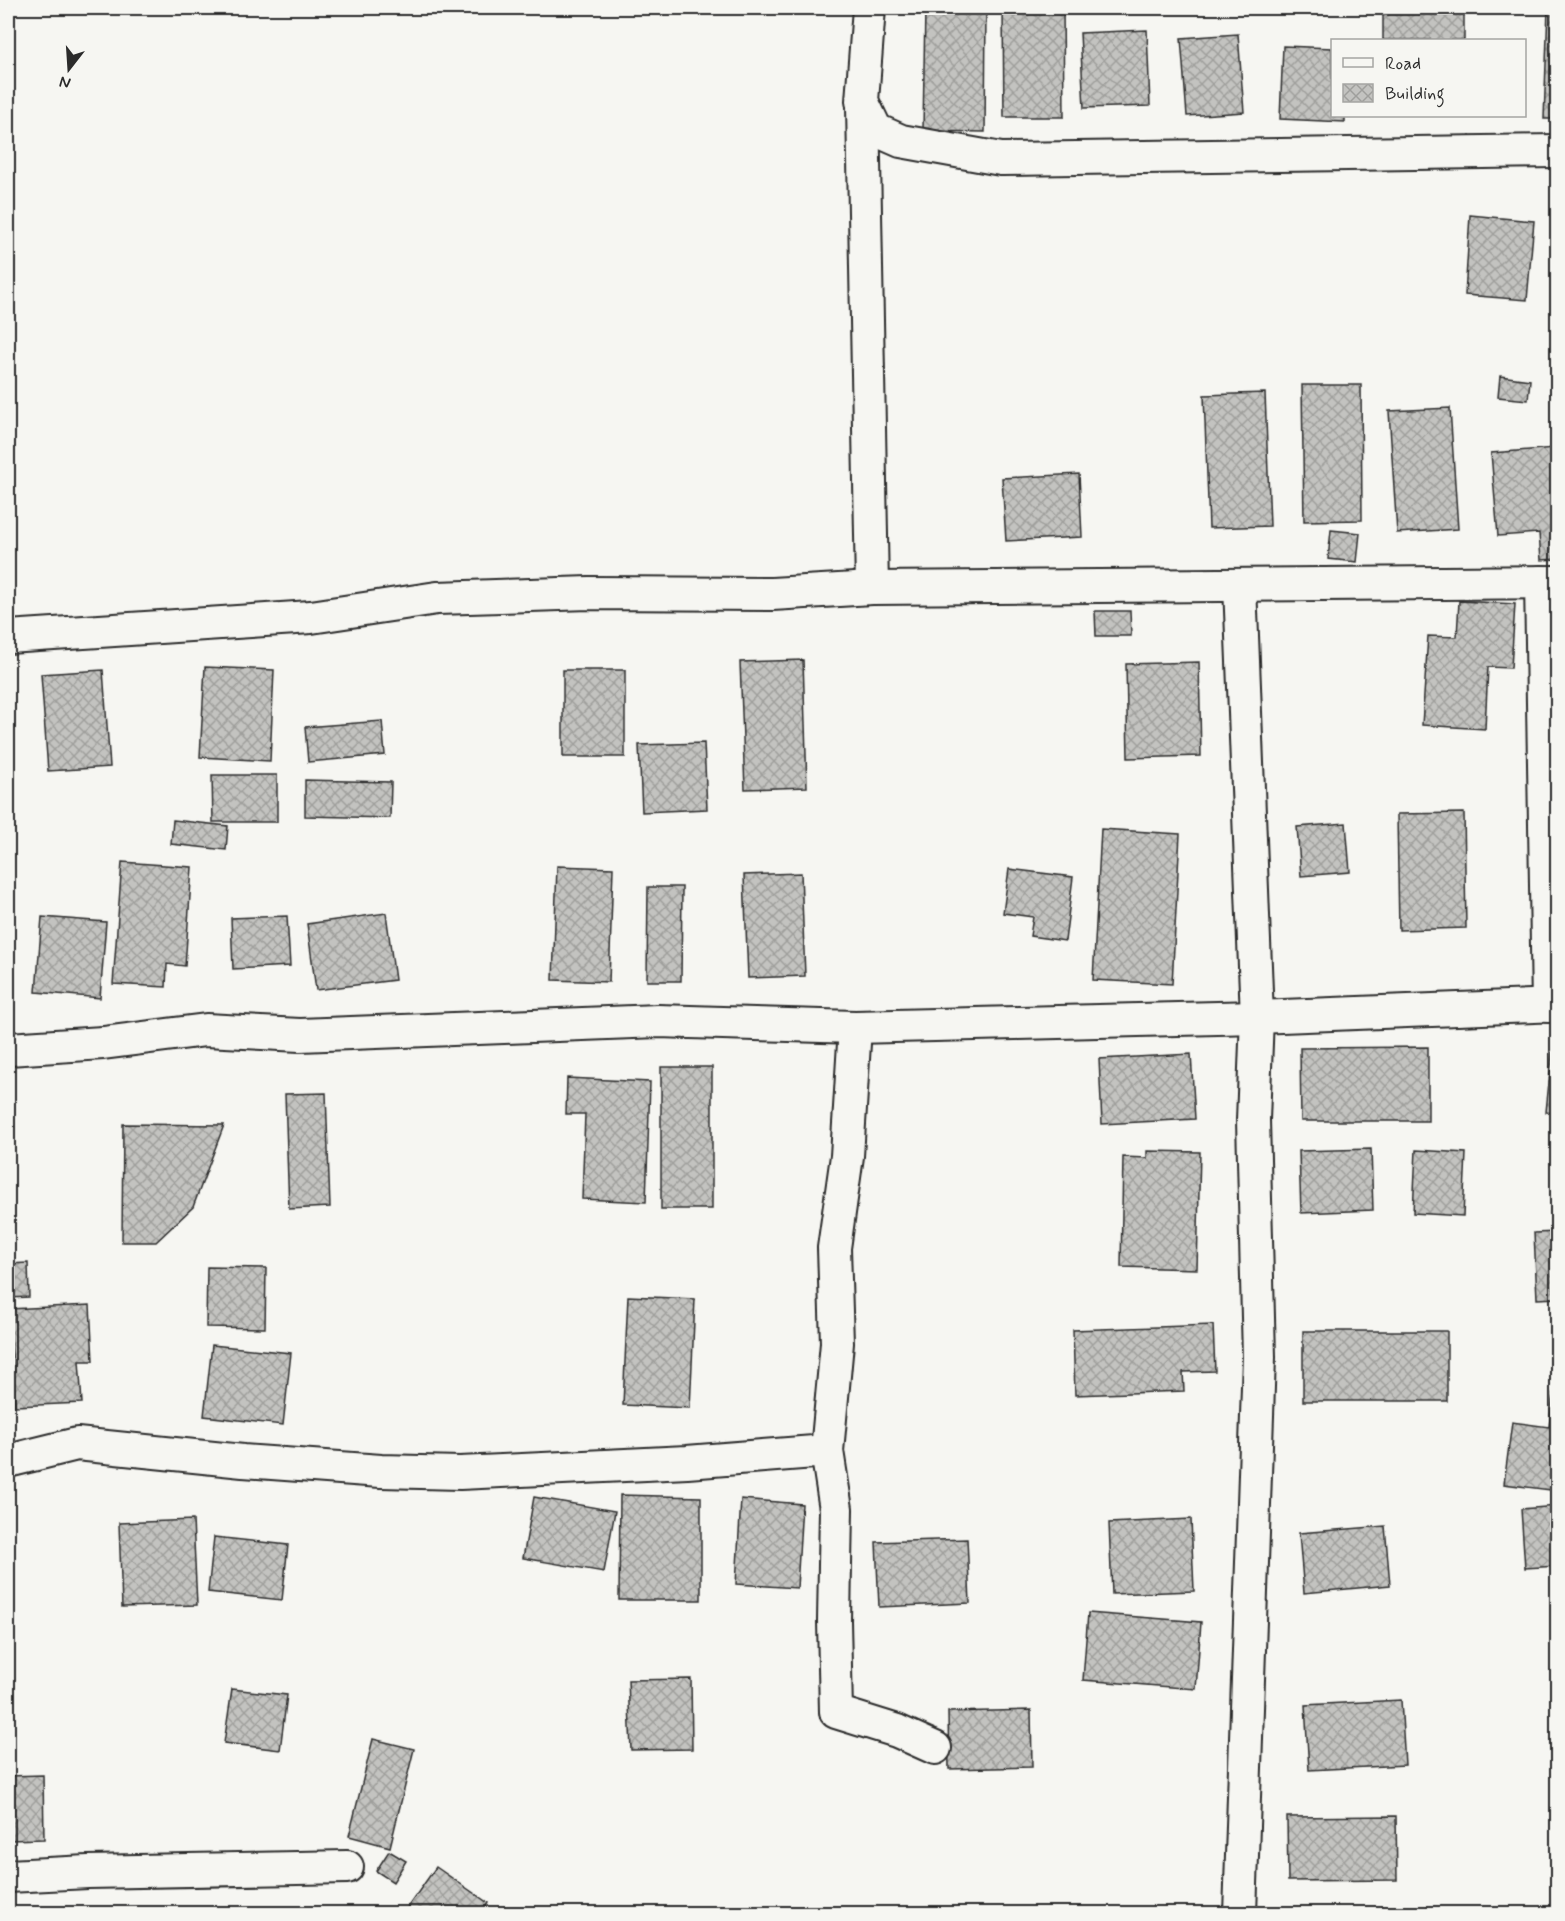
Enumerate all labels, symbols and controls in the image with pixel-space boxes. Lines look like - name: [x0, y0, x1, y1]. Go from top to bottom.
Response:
- north arrow: [39, 39, 99, 99]
- legend: [1331, 39, 1526, 117]
- text: Road: [1385, 52, 1421, 76]
- text: N: [57, 70, 73, 94]
- text: Building: [1385, 82, 1445, 108]

